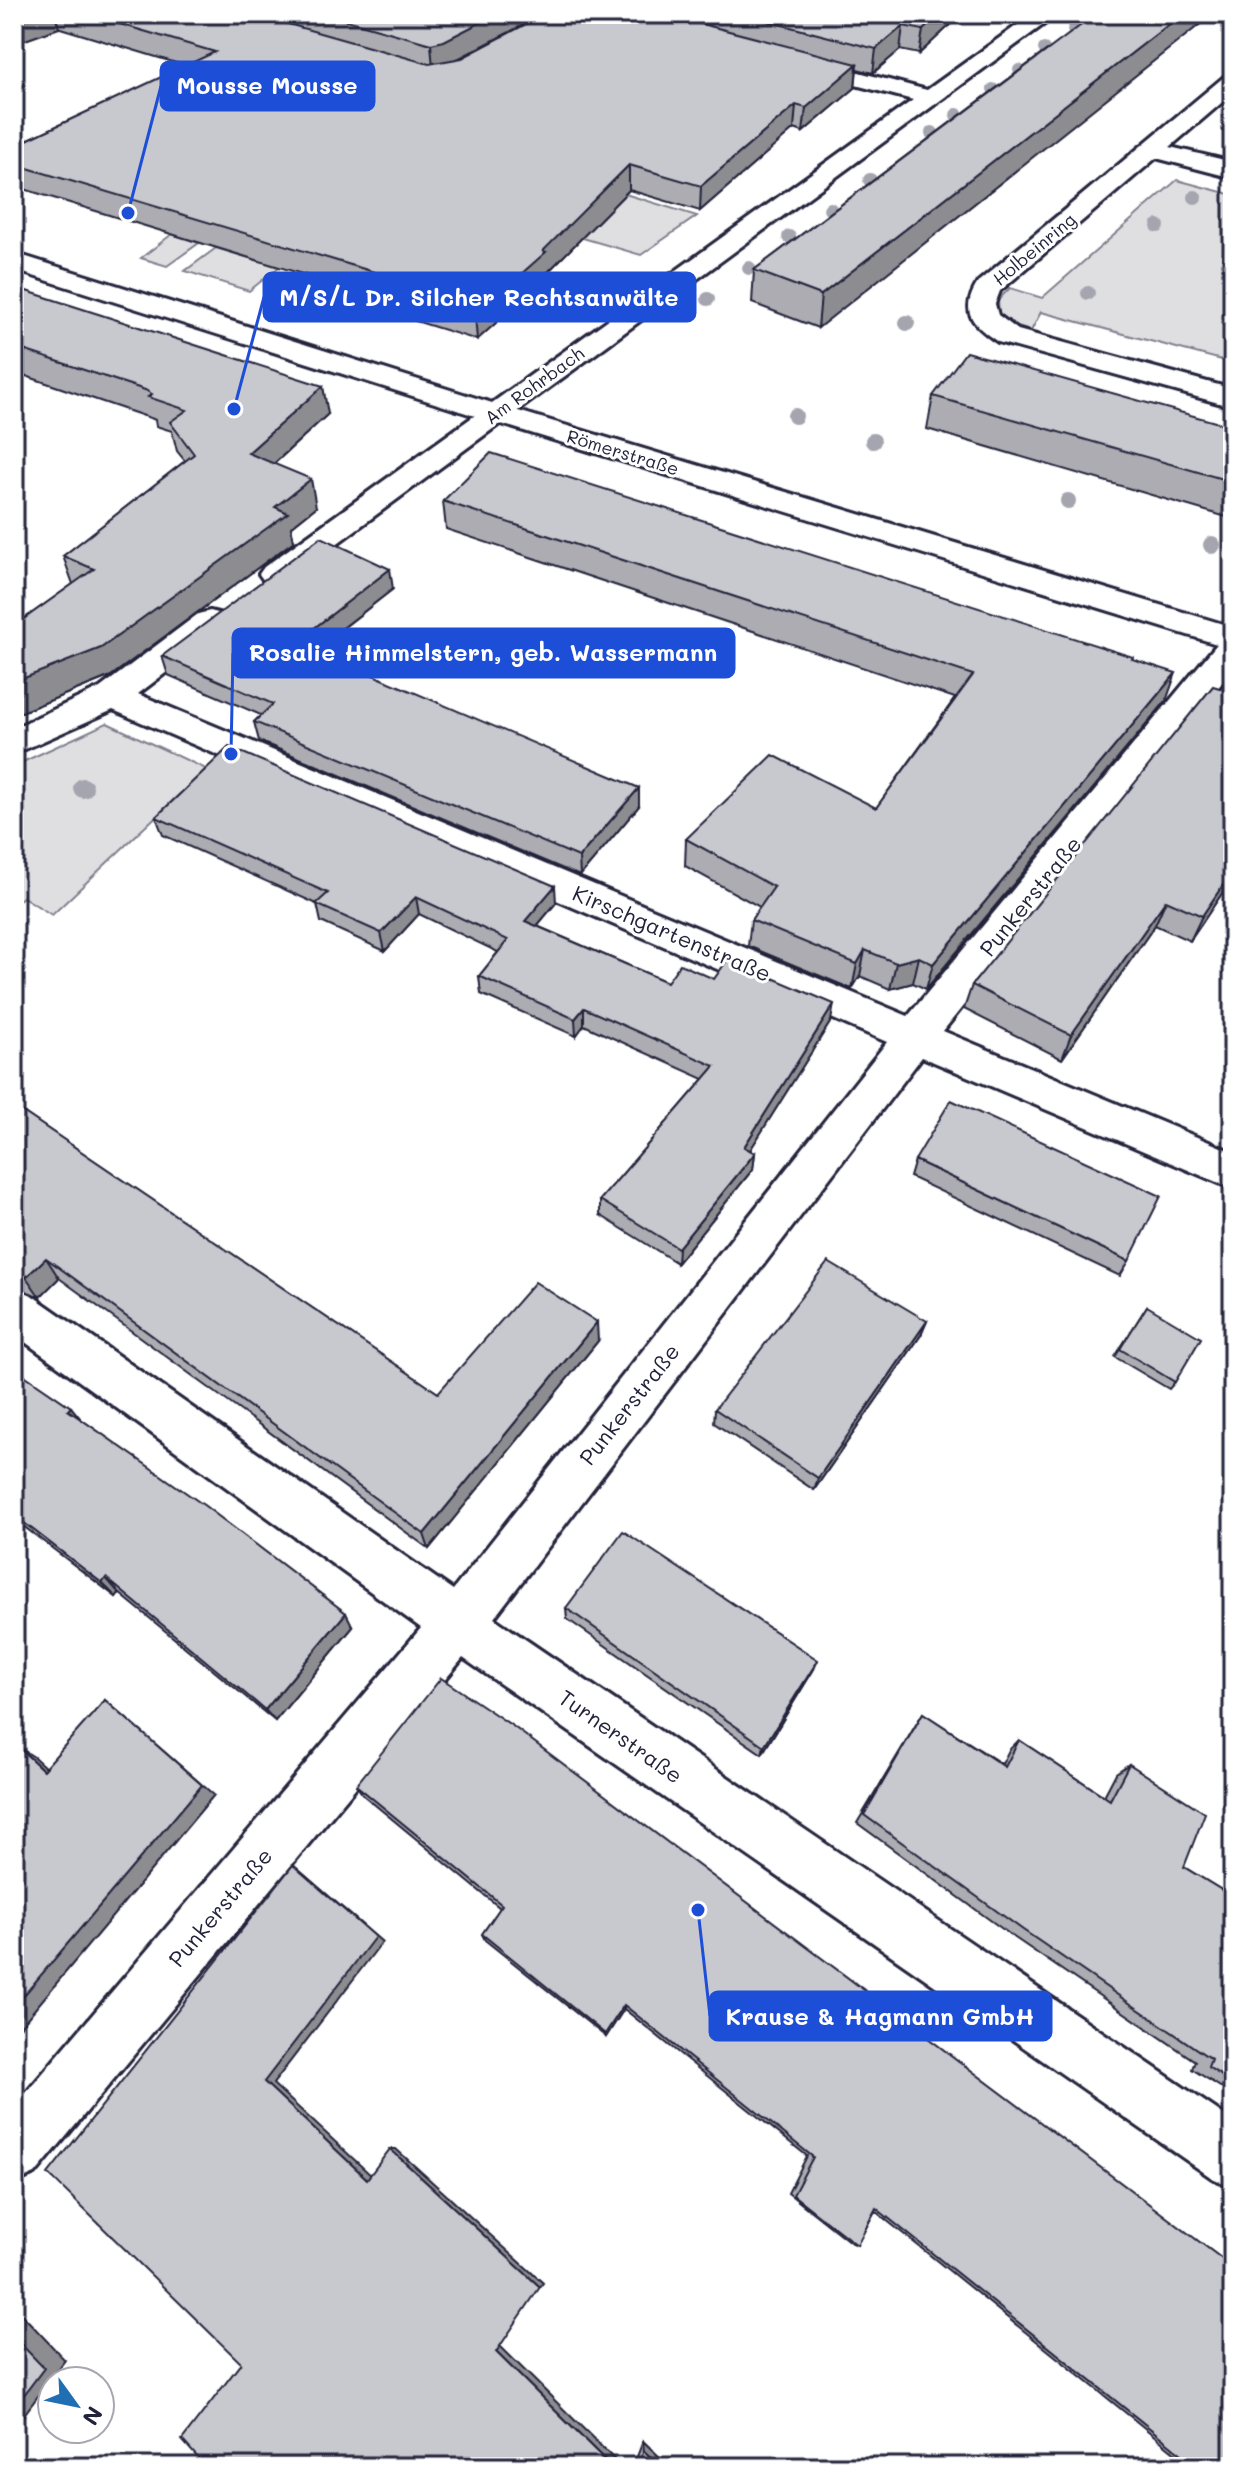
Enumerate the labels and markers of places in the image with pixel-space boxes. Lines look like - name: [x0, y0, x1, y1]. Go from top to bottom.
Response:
- callout: Mousse Mousse: [161, 62, 374, 110]
- callout: M/S/L Dr. Silcher Rechtsanwälte: [264, 273, 695, 321]
- callout: Rosalie Himmelstern, geb. Wassermann: [233, 629, 734, 677]
- callout: Krause & Hagmann GmbH: [710, 1992, 1051, 2040]

